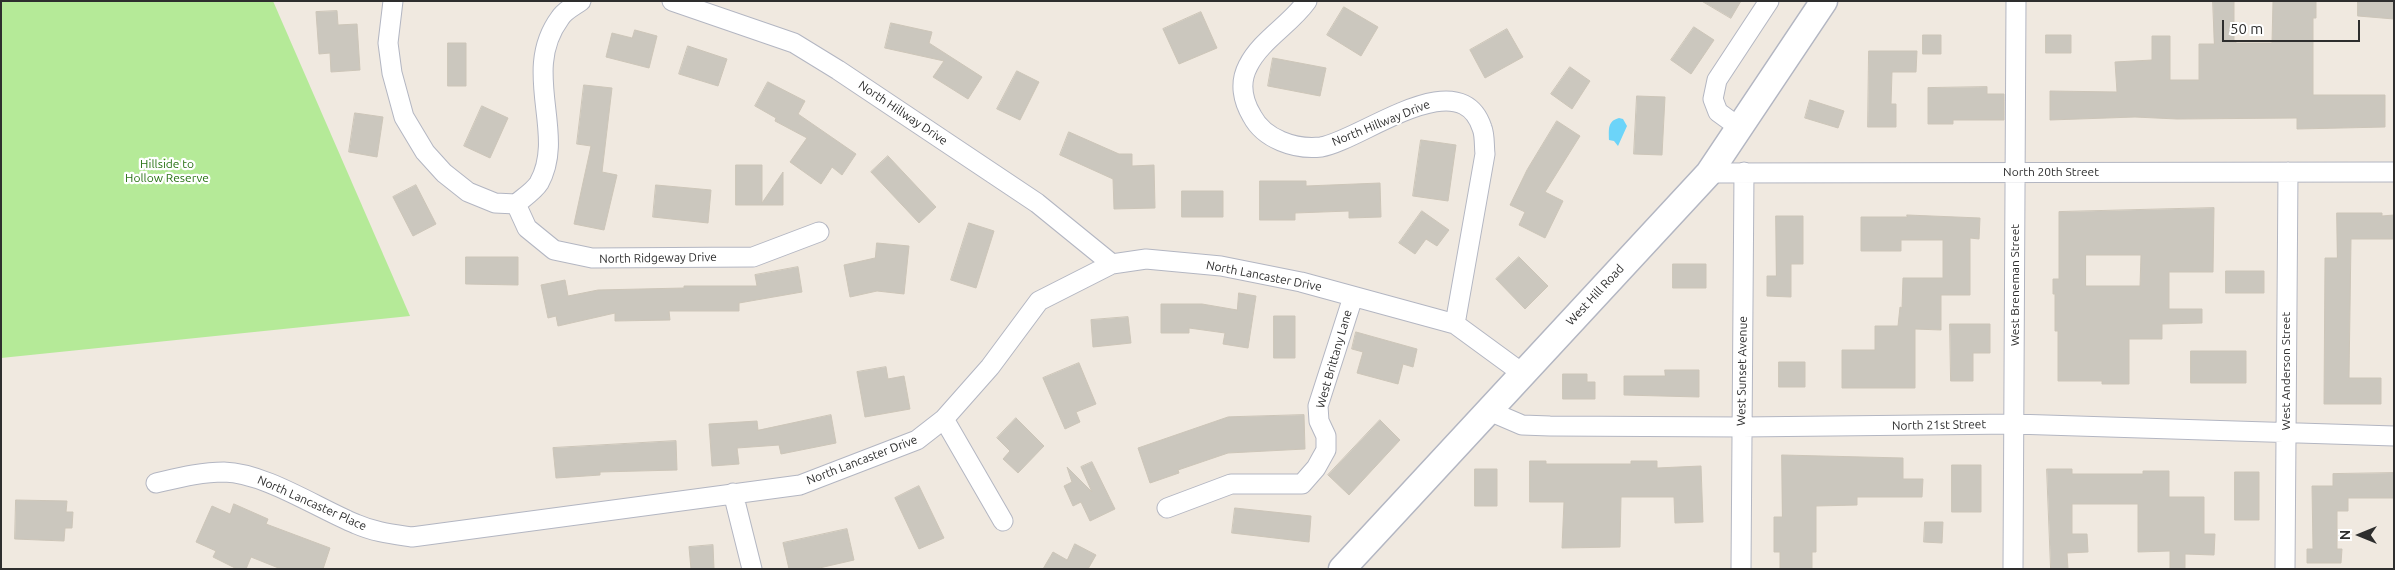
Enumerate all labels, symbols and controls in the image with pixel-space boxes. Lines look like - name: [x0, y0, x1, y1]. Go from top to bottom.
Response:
- scale bar: [2225, 10, 2362, 42]
- text: 50 m: [2230, 20, 2263, 37]
- street label: North Hillway Drive: [856, 78, 950, 148]
- street label: North Hillway Drive: [1330, 97, 1432, 149]
- park label: Hillside to Hollow Reserve: [125, 157, 209, 185]
- street label: North 20th Street: [2003, 165, 2099, 179]
- street label: West Breneman Street: [2008, 224, 2022, 346]
- street label: North Ridgeway Drive: [599, 250, 717, 266]
- street label: North Lancaster Drive: [1205, 258, 1323, 294]
- street label: West Hill Road: [1563, 261, 1627, 329]
- street label: West Brittany Lane: [1313, 308, 1355, 410]
- street label: West Anderson Street: [2279, 312, 2293, 430]
- street label: West Sunset Avenue: [1734, 316, 1750, 426]
- street label: North 21st Street: [1892, 417, 1986, 433]
- street label: North Lancaster Drive: [805, 432, 919, 488]
- street label: North Lancaster Place: [255, 472, 369, 534]
- north arrow: [2335, 510, 2385, 560]
- text: N: [2337, 530, 2353, 540]

